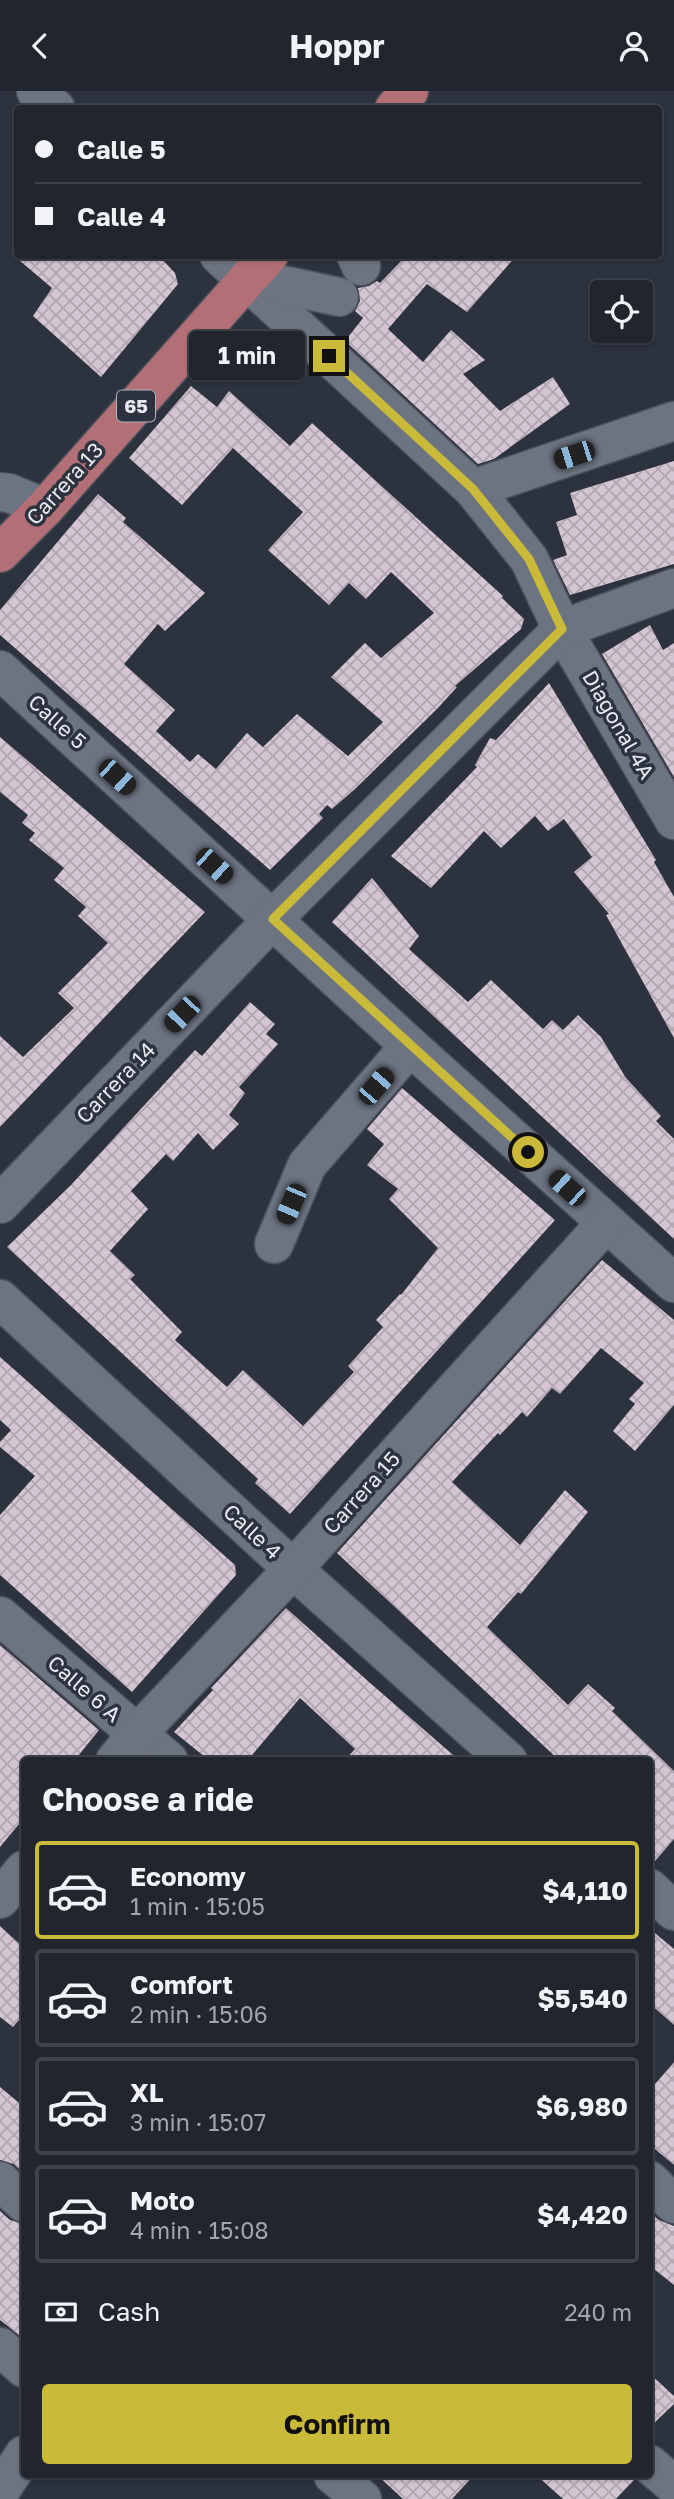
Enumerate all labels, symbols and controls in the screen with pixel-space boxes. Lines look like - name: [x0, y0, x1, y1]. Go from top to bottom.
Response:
- icon: back: [21, 27, 59, 65]
- text: Hoppr: [289, 27, 385, 65]
- icon: person: [615, 27, 653, 65]
- text: Calle 5: [77, 134, 166, 165]
- text: Calle 4: [77, 201, 166, 232]
- map controls: [590, 280, 653, 343]
- button: locate: [590, 280, 653, 343]
- callout: 1 min: [189, 331, 304, 381]
- route end: [313, 340, 345, 372]
- text: 1 min: [218, 341, 276, 369]
- road number: 65: [117, 391, 155, 421]
- street label: Carrera 13: [20, 437, 108, 530]
- car: [551, 439, 598, 471]
- street label: Diagonal 4A: [577, 665, 660, 784]
- street label: Calle 5: [23, 689, 92, 754]
- car: [95, 755, 140, 799]
- car: [192, 844, 237, 888]
- car: [160, 992, 205, 1036]
- street label: Carrera 14: [70, 1036, 160, 1128]
- car: [355, 1063, 398, 1109]
- route start: [512, 1136, 544, 1168]
- car: [545, 1166, 590, 1210]
- car: [274, 1181, 309, 1227]
- street label: Carrera 15: [317, 1446, 405, 1539]
- street label: Calle 4: [218, 1498, 287, 1565]
- street label: Calle 6 A: [43, 1649, 127, 1727]
- text: Choose a ride: [42, 1780, 254, 1818]
- icon: car: [46, 1859, 109, 1922]
- text: Economy: [130, 1861, 246, 1892]
- text: $4,110: [542, 1875, 628, 1906]
- text: 1 min · 15:05: [130, 1892, 265, 1920]
- icon: car: [46, 1967, 109, 2030]
- text: Comfort: [130, 1969, 233, 2000]
- text: $5,540: [537, 1983, 628, 2014]
- text: 2 min · 15:06: [130, 2000, 268, 2028]
- icon: car: [46, 2075, 109, 2138]
- text: XL: [130, 2077, 164, 2108]
- text: $6,980: [536, 2091, 628, 2122]
- text: 3 min · 15:07: [130, 2108, 266, 2136]
- icon: car: [46, 2183, 109, 2246]
- text: Moto: [130, 2185, 195, 2216]
- text: $4,420: [537, 2199, 628, 2230]
- text: 4 min · 15:08: [130, 2216, 269, 2244]
- icon: cash: [42, 2293, 80, 2331]
- text: Cash: [98, 2296, 160, 2327]
- text: 240 m: [564, 2298, 632, 2326]
- button: Confirm: [42, 2384, 632, 2464]

